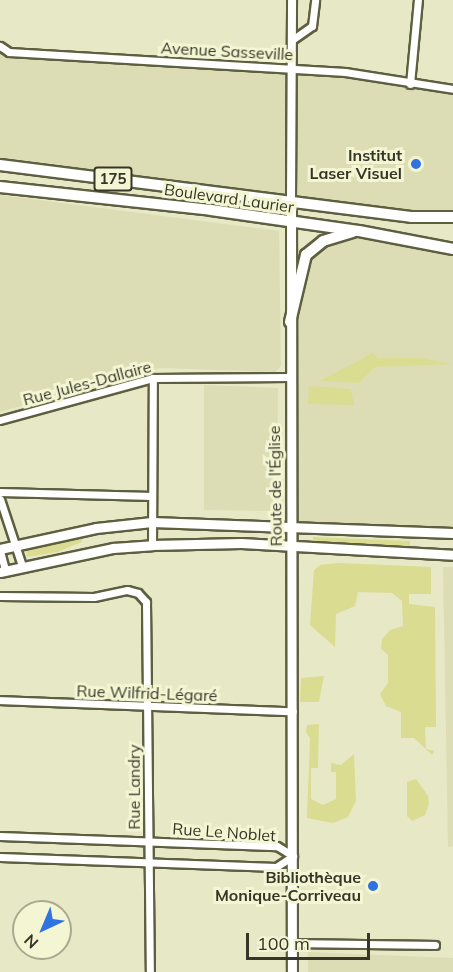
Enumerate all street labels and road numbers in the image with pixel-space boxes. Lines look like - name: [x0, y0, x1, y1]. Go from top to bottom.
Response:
- street label: Avenue Sasseville: [160, 38, 294, 64]
- road number: 175: [94, 167, 132, 191]
- street label: Boulevard Laurier: [163, 179, 295, 217]
- street label: Rue Jules-Dallaire: [21, 357, 153, 409]
- street label: Route de l'Église: [264, 425, 286, 547]
- street label: Rue Wilfrid-Légaré: [76, 681, 218, 705]
- street label: Rue Landry: [124, 744, 144, 830]
- street label: Rue Le Noblet: [172, 819, 276, 845]

